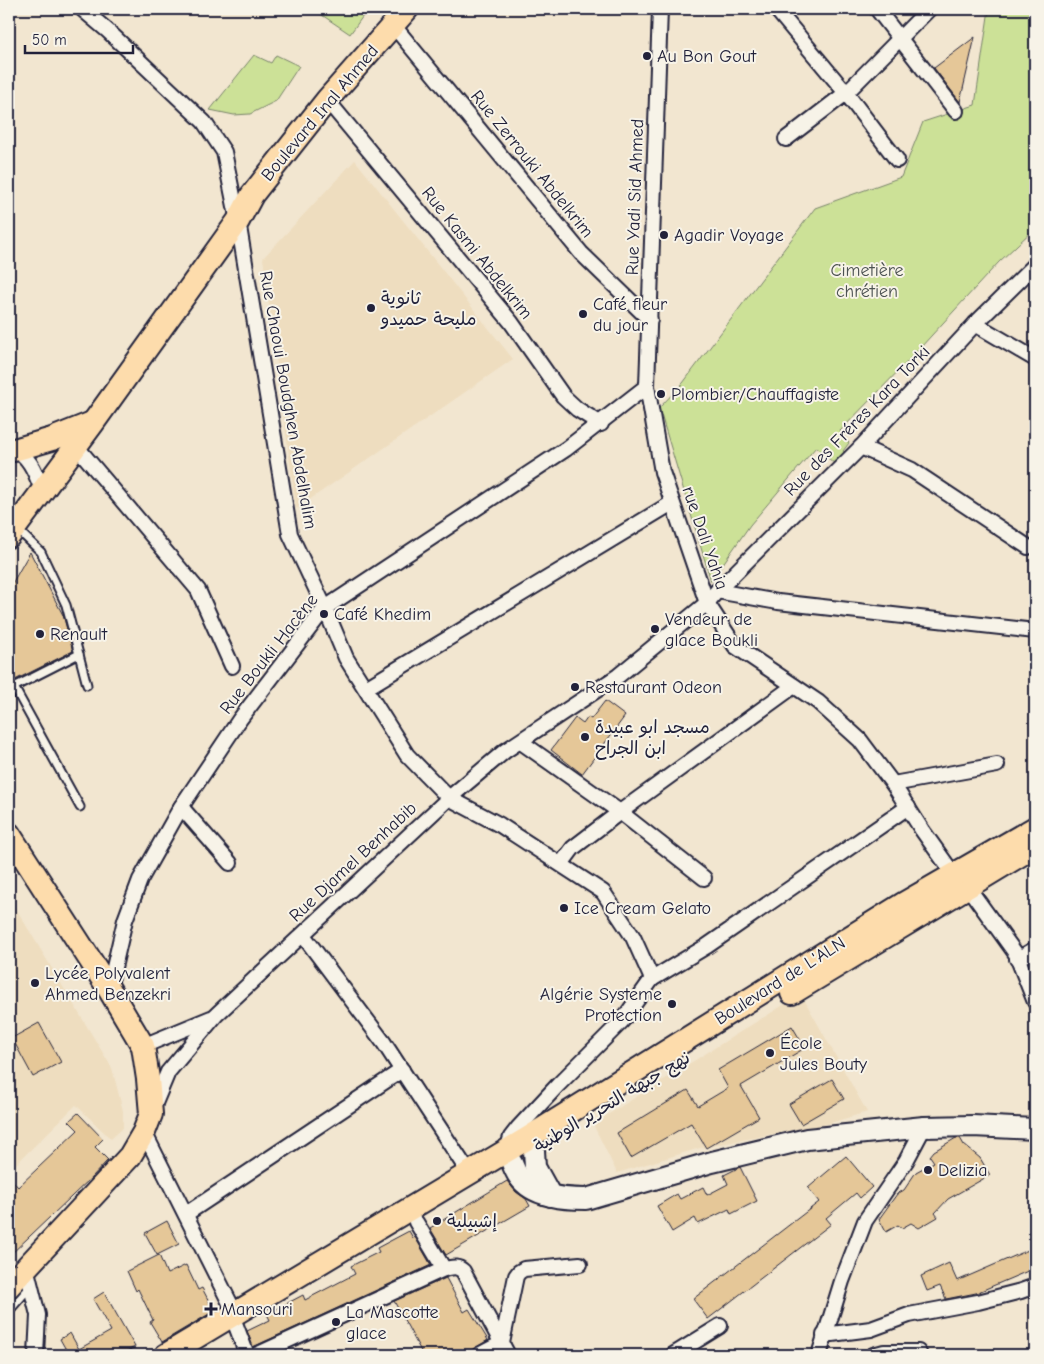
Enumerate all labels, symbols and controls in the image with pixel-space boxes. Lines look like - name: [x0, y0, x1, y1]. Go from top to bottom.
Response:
- scale bar: [25, 22, 132, 54]
- text: 50 m: [32, 31, 67, 49]
- street label: Boulevard Inal Ahmed: [257, 41, 383, 185]
- place label: Au Bon Gout: [657, 46, 757, 67]
- marker: Au Bon Gout: [641, 50, 653, 62]
- street label: Rue Zerrouki Abdelkrim: [466, 86, 598, 242]
- street label: Rue Yadi Sid Ahmed: [622, 118, 648, 276]
- street label: Rue Kasmi Abdelkrim: [417, 183, 537, 323]
- place label: Agadir Voyage: [674, 225, 784, 246]
- marker: Agadir Voyage: [658, 229, 670, 241]
- park label: Cimetière chrétien: [830, 260, 904, 302]
- street label: Rue Chaoui Boudghen Abdelhalim: [255, 269, 321, 531]
- place label: ثانوية مليحة حميدو: [380, 288, 476, 330]
- place label: Café fleur du jour: [593, 294, 668, 336]
- marker: ثانوية مليحة حميدو: [365, 302, 377, 314]
- marker: Café fleur du jour: [577, 308, 589, 320]
- street label: Rue des Fréres Kara Torki: [780, 341, 934, 501]
- place label: Plombier/Chauffagiste: [671, 384, 839, 405]
- marker: Plombier/Chauffagiste: [655, 388, 667, 400]
- street label: rue Dali Yahia: [677, 484, 733, 592]
- street label: Rue Boukli Hacène: [216, 590, 322, 718]
- place label: Café Khedim: [334, 604, 431, 625]
- marker: Café Khedim: [318, 608, 330, 620]
- place label: Vendeur de glace Boukli: [665, 609, 758, 651]
- marker: Vendeur de glace Boukli: [649, 623, 661, 635]
- place label: Renault: [50, 624, 108, 645]
- marker: Renault: [34, 628, 46, 640]
- place label: Restaurant Odeon: [585, 677, 722, 698]
- marker: Restaurant Odeon: [569, 681, 581, 693]
- place label: مسجد ابو عبيدة ابن الجراح: [595, 717, 710, 760]
- marker: مسجد ابو عبيدة ابن الجراح: [579, 731, 591, 743]
- street label: Rue Djamel Benhabib: [285, 798, 421, 926]
- place label: Ice Cream Gelato: [574, 898, 711, 919]
- marker: Ice Cream Gelato: [558, 902, 570, 914]
- street label: Boulevard de L'ALN: [711, 932, 849, 1030]
- place label: Lycée Polyvalent Ahmed Benzekri: [45, 963, 171, 1005]
- marker: Lycée Polyvalent Ahmed Benzekri: [29, 977, 41, 989]
- place label: Algérie Systeme Protection: [540, 984, 662, 1026]
- marker: Algérie Systeme Protection: [666, 998, 678, 1010]
- place label: École Jules Bouty: [780, 1032, 868, 1075]
- street label: نهج جبهة التحرير الوطنية: [530, 1047, 694, 1158]
- marker: École Jules Bouty: [764, 1047, 776, 1059]
- place label: Delizia: [938, 1160, 988, 1181]
- marker: Delizia: [922, 1164, 934, 1176]
- place label: إشبيلية: [447, 1211, 497, 1232]
- marker: إشبيلية: [431, 1215, 443, 1227]
- place label: Mansouri: [221, 1299, 293, 1320]
- place label: La Mascotte glace: [346, 1302, 439, 1344]
- marker: Mansouri: [205, 1303, 217, 1315]
- marker: La Mascotte glace: [330, 1316, 342, 1328]

